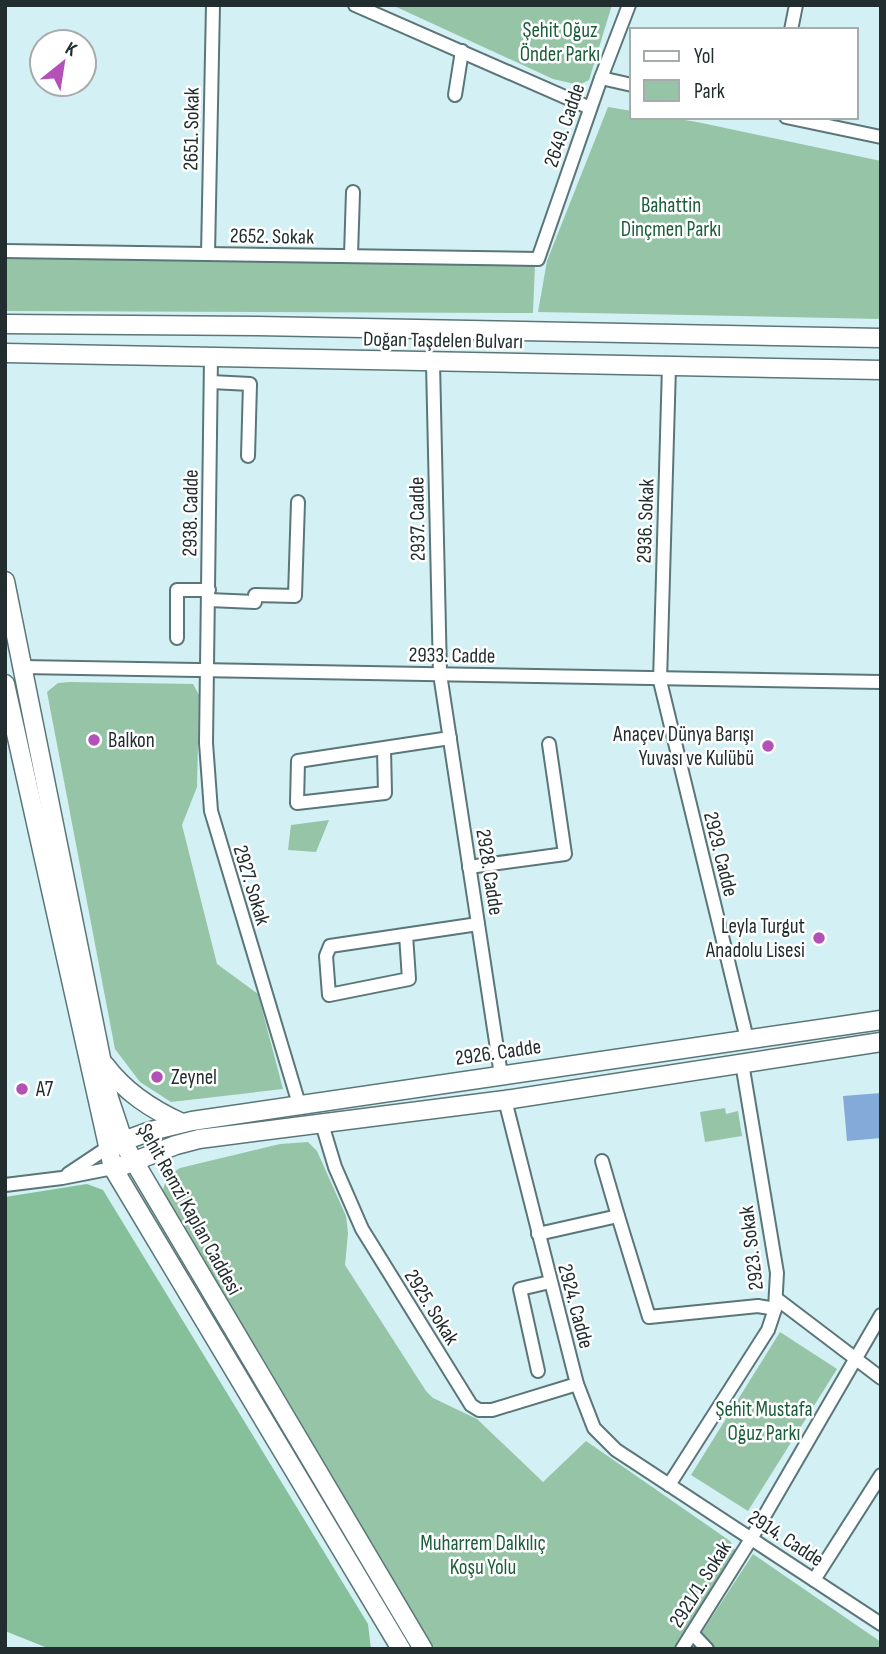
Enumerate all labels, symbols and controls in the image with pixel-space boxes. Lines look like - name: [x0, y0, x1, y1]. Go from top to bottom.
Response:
- park label: Şehit Oğuz Önder Parkı: [520, 18, 600, 67]
- north arrow: [28, 28, 98, 98]
- legend: [630, 28, 858, 119]
- text: K: [61, 37, 81, 62]
- text: Yol: [694, 44, 714, 69]
- text: Park: [694, 79, 725, 104]
- street label: 2649. Cadde: [538, 80, 590, 170]
- street label: 2651. Sokak: [178, 87, 205, 171]
- park label: Bahattin Dinçmen Parkı: [621, 193, 721, 242]
- street label: 2652. Sokak: [230, 223, 314, 250]
- street label: Doğan Taşdelen Bulvarı: [363, 327, 523, 354]
- street label: 2938. Cadde: [177, 469, 204, 557]
- street label: 2937. Cadde: [404, 477, 431, 561]
- street label: 2936. Sokak: [632, 478, 659, 564]
- street label: 2933. Cadde: [408, 642, 496, 669]
- place label: Anaçev Dünya Barışı Yuvası ve Kulübü: [612, 722, 754, 771]
- place label: Balkon: [108, 728, 155, 753]
- marker: Balkon: [86, 732, 102, 748]
- marker: Anaçev Dünya Barışı Yuvası ve Kulübü: [760, 738, 776, 754]
- street label: 2929. Cadde: [698, 809, 743, 899]
- street label: 2928. Cadde: [470, 827, 509, 917]
- street label: 2927. Sokak: [228, 842, 276, 928]
- place label: Leyla Turgut Anadolu Lisesi: [705, 914, 805, 963]
- marker: Leyla Turgut Anadolu Lisesi: [811, 930, 827, 946]
- street label: 2926. Cadde: [453, 1034, 543, 1071]
- place label: Zeynel: [171, 1065, 217, 1090]
- marker: Zeynel: [149, 1069, 165, 1085]
- place label: A7: [35, 1077, 54, 1102]
- marker: A7: [14, 1081, 30, 1097]
- street label: Şehit Remzi Kaplan Caddesi: [132, 1119, 247, 1299]
- street label: 2923. Sokak: [734, 1204, 769, 1291]
- street label: 2924. Cadde: [552, 1261, 599, 1351]
- street label: 2925. Sokak: [399, 1265, 464, 1350]
- park label: Şehit Mustafa Oğuz Parkı: [715, 1397, 813, 1446]
- street label: 2914. Cadde: [743, 1505, 828, 1572]
- park label: Muharrem Dalkılıç Koşu Yolu: [420, 1531, 546, 1580]
- street label: 2921/1. Sokak: [664, 1536, 737, 1632]

